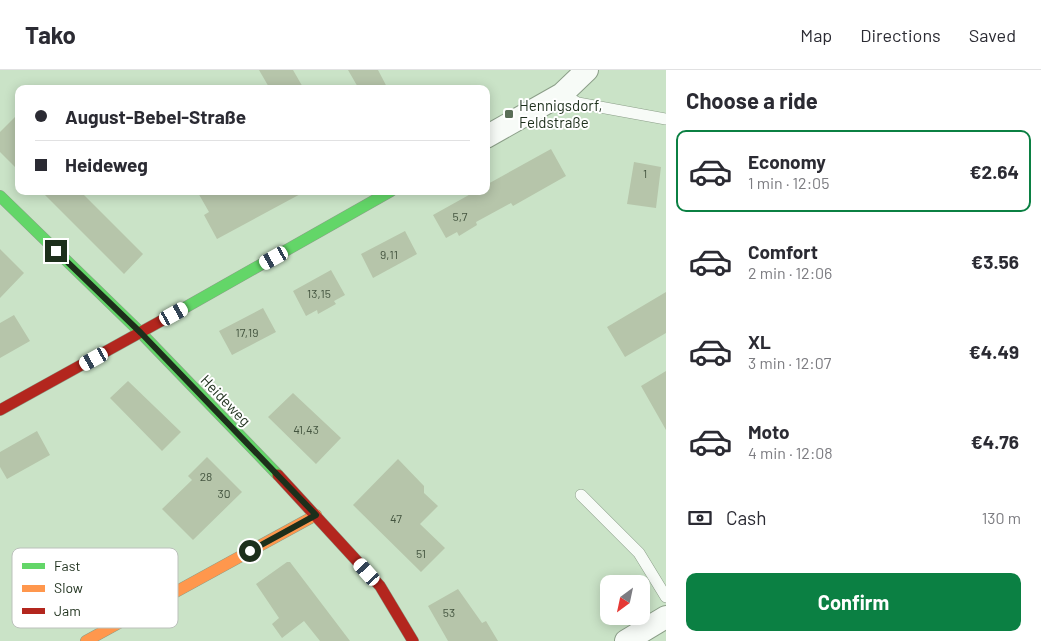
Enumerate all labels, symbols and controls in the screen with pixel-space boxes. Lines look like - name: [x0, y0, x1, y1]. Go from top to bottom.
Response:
- text: Tako: [25, 20, 76, 49]
- text: Map: [800, 24, 832, 46]
- text: Directions: [860, 24, 941, 46]
- text: Saved: [969, 24, 1016, 46]
- text: Choose a ride: [686, 87, 818, 113]
- place label: Hennigsdorf, Feldstraße: [519, 96, 603, 131]
- text: August-Bebel-Straße: [65, 105, 246, 128]
- marker: Hennigsdorf, Feldstraße: [503, 108, 515, 120]
- icon: car: [688, 149, 733, 194]
- text: Economy: [748, 150, 826, 173]
- text: Heideweg: [65, 153, 148, 176]
- text: €2.64: [969, 160, 1019, 183]
- house number: 1: [643, 166, 647, 180]
- text: 1 min · 12:05: [748, 173, 829, 192]
- house number: 5,7: [452, 209, 468, 223]
- icon: car: [688, 239, 733, 284]
- route end: [45, 240, 67, 262]
- text: Comfort: [748, 240, 818, 263]
- car: [257, 244, 290, 272]
- house number: 9,11: [380, 247, 398, 261]
- text: €3.56: [971, 250, 1019, 273]
- text: 2 min · 12:06: [748, 263, 832, 282]
- house number: 13,15: [307, 286, 331, 300]
- car: [157, 300, 190, 328]
- house number: 17,19: [236, 325, 258, 339]
- icon: car: [688, 329, 733, 374]
- text: XL: [748, 330, 771, 353]
- text: €4.49: [969, 340, 1019, 363]
- car: [77, 345, 110, 373]
- text: 3 min · 12:07: [748, 353, 831, 372]
- street label: Heideweg: [197, 371, 255, 429]
- icon: car: [688, 419, 733, 464]
- text: Moto: [748, 420, 790, 443]
- house number: 41,43: [293, 422, 319, 436]
- text: €4.76: [971, 430, 1019, 453]
- text: 4 min · 12:08: [748, 443, 833, 462]
- house number: 28: [200, 469, 212, 483]
- house number: 30: [218, 486, 230, 500]
- icon: cash: [686, 504, 714, 532]
- text: Cash: [726, 506, 767, 529]
- text: 130 m: [982, 508, 1021, 527]
- house number: 47: [390, 511, 402, 525]
- route start: [239, 540, 261, 562]
- house number: 51: [416, 546, 426, 560]
- legend: [12, 548, 178, 628]
- car: [351, 556, 382, 588]
- text: Fast: [54, 557, 80, 574]
- button: Confirm: [686, 573, 1021, 631]
- north arrow: [600, 575, 650, 625]
- map controls: [600, 575, 650, 625]
- text: Slow: [54, 579, 83, 596]
- text: Jam: [54, 602, 81, 619]
- house number: 53: [443, 605, 455, 619]

